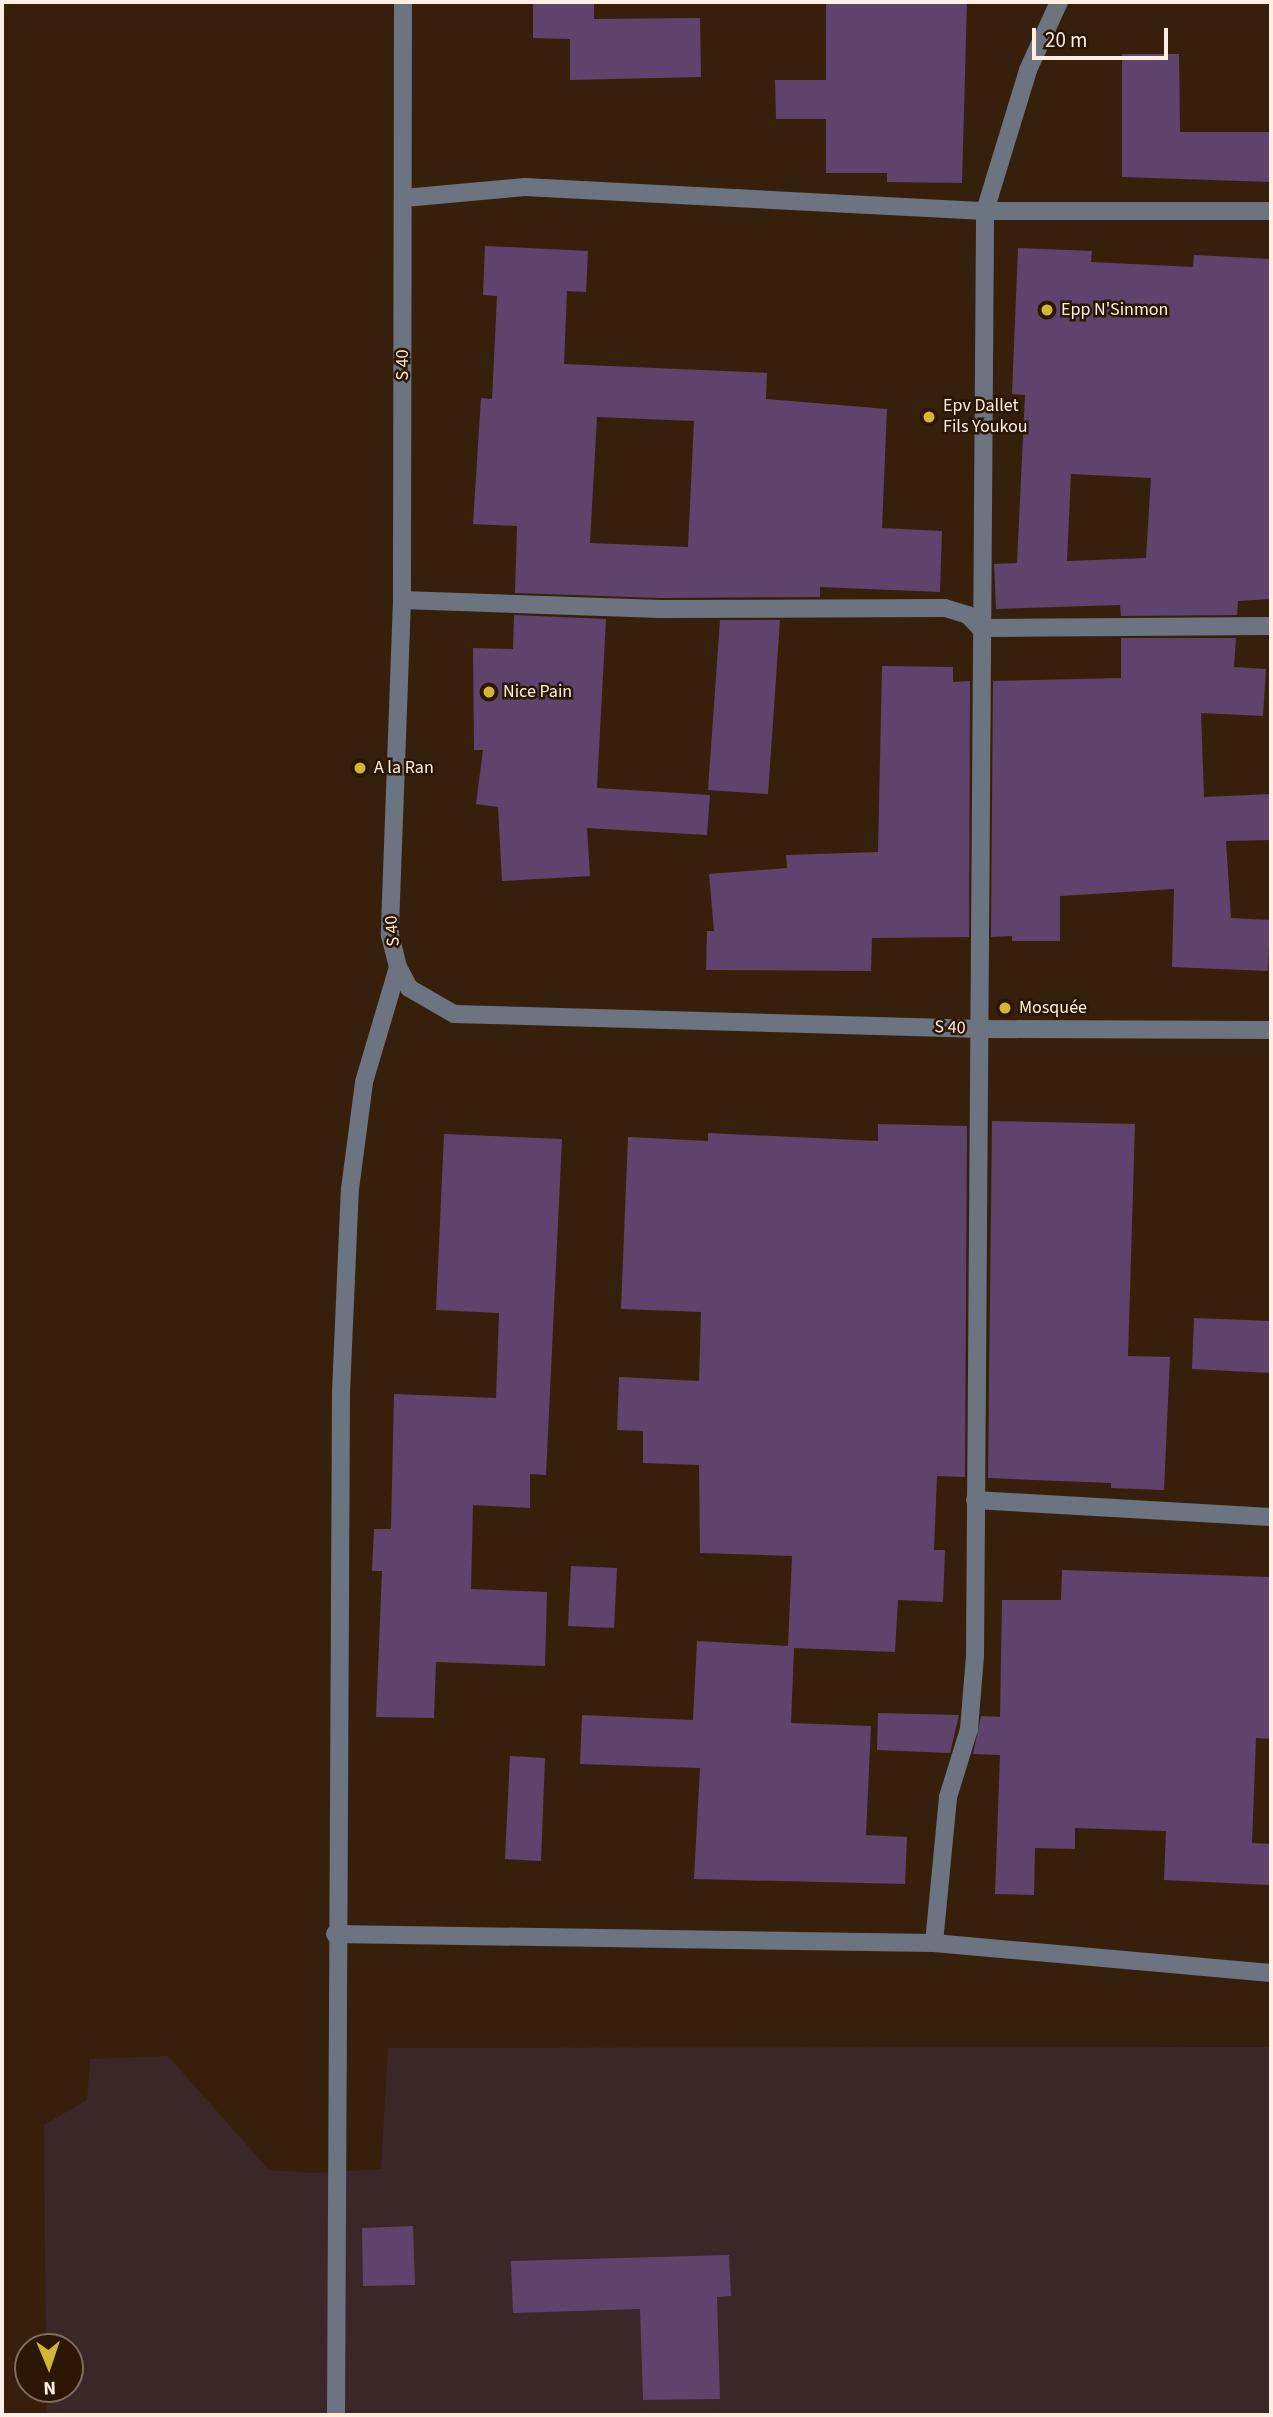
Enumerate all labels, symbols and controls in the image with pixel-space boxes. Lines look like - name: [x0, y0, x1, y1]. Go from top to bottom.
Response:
- scale bar: [1035, 14, 1172, 58]
- text: 20 m: [1045, 25, 1087, 55]
- place label: Epp N'Sinmon: [1061, 299, 1168, 321]
- marker: Epp N'Sinmon: [1039, 302, 1055, 318]
- street label: S 40: [392, 349, 414, 381]
- place label: Epv Dallet Fils Youkou: [943, 396, 1028, 438]
- marker: Epv Dallet Fils Youkou: [921, 409, 937, 425]
- place label: Nice Pain: [503, 681, 572, 703]
- marker: Nice Pain: [481, 684, 497, 700]
- place label: A la Ran: [374, 757, 434, 779]
- marker: A la Ran: [352, 760, 368, 776]
- street label: S 40: [381, 915, 405, 947]
- place label: Mosquée: [1019, 997, 1087, 1019]
- marker: Mosquée: [997, 1000, 1013, 1016]
- street label: S 40: [934, 1017, 966, 1039]
- north arrow: [14, 2333, 84, 2403]
- text: N: [43, 2374, 56, 2401]

